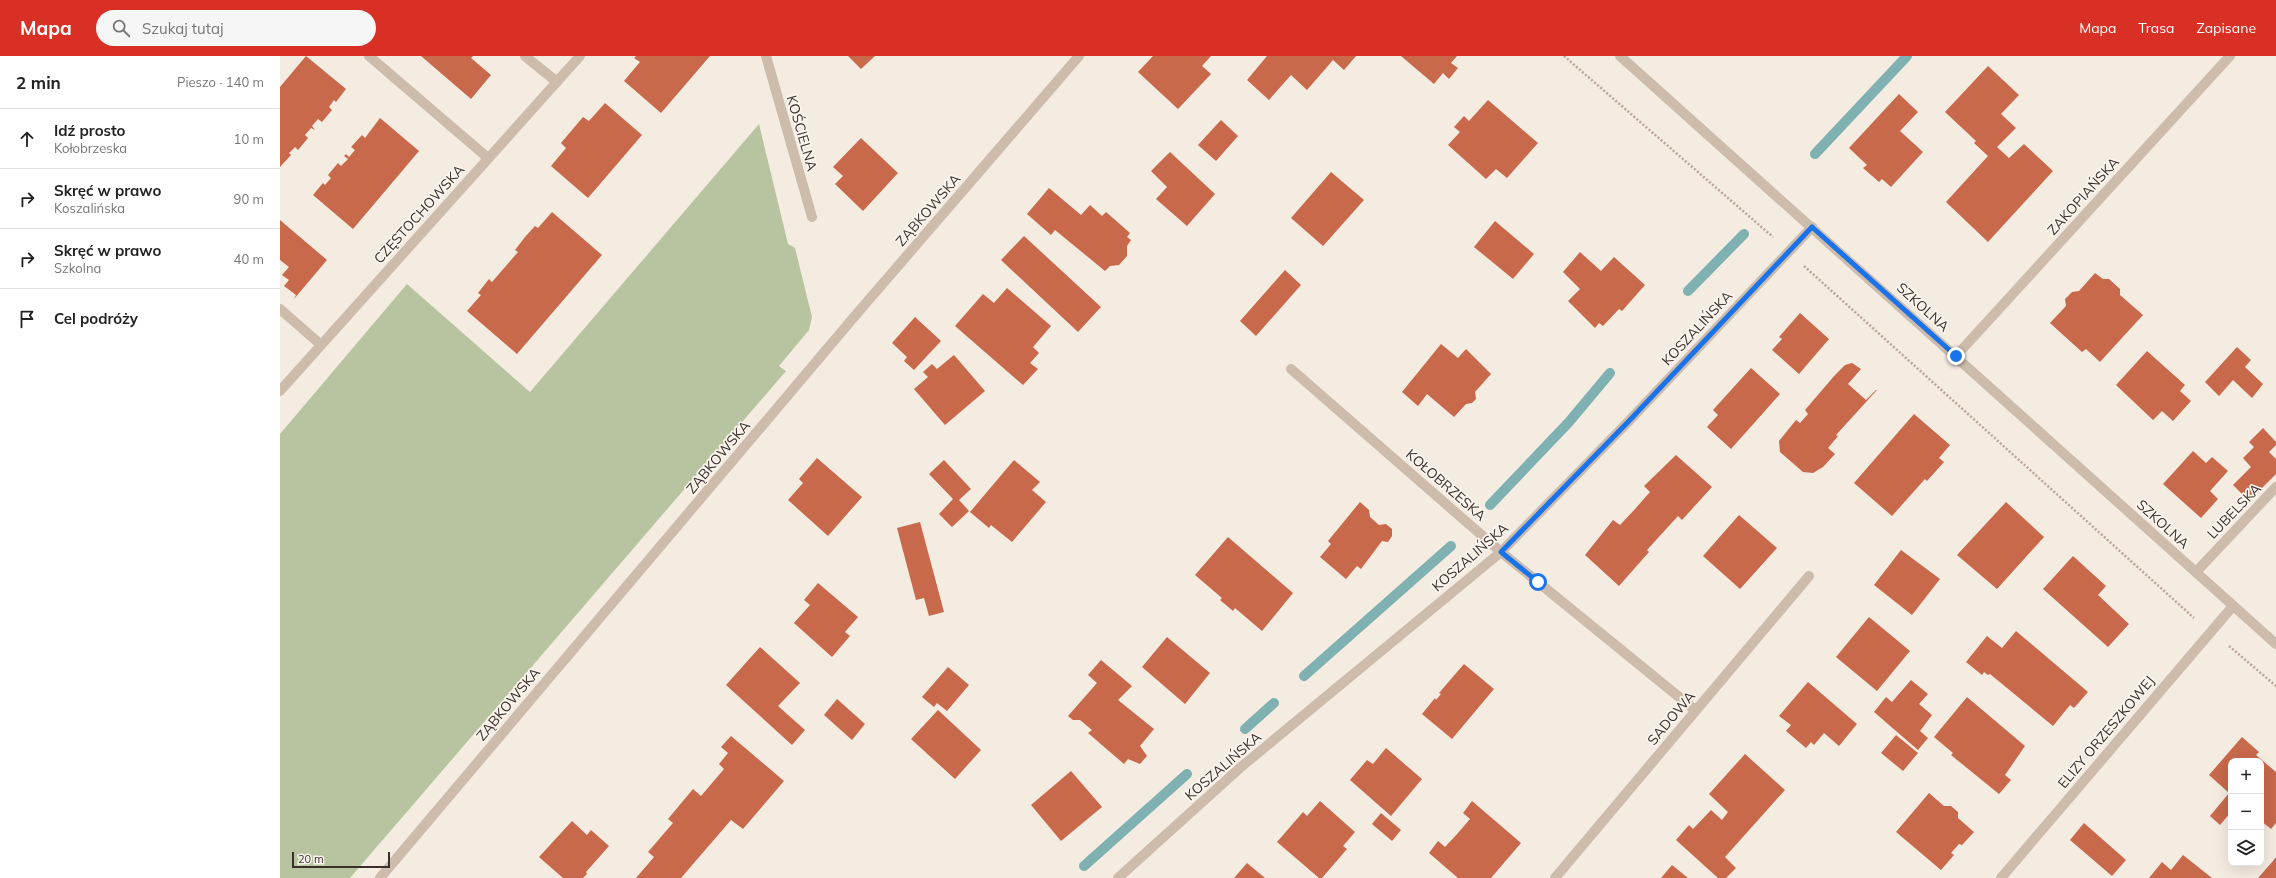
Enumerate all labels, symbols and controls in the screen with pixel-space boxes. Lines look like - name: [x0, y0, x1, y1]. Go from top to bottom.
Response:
- search box: [96, 10, 376, 46]
- text: Mapa: [20, 16, 72, 40]
- icon: search: [110, 17, 132, 39]
- text: Szukaj tutaj: [142, 19, 224, 38]
- text: Mapa: [2079, 19, 2116, 37]
- text: Trasa: [2138, 19, 2175, 37]
- text: Zapisane: [2197, 19, 2256, 37]
- text: 2 min: [16, 72, 61, 93]
- text: Pieszo · 140 m: [177, 74, 264, 90]
- street label: KOŚCIELNA: [783, 93, 822, 174]
- text: Idź prosto: [54, 121, 125, 140]
- icon: ahead: [16, 128, 38, 150]
- text: 10 m: [234, 131, 264, 147]
- text: Kołobrzeska: [54, 140, 127, 156]
- street label: ZAKOPIAŃSKA: [2043, 153, 2123, 239]
- street label: CZĘSTOCHOWSKA: [370, 160, 469, 267]
- street label: ZĄBKOWSKA: [892, 170, 965, 250]
- text: Skręć w prawo: [54, 181, 161, 200]
- icon: right: [16, 188, 38, 210]
- text: 90 m: [234, 191, 264, 207]
- text: Koszalińska: [54, 200, 125, 216]
- text: Skręć w prawo: [54, 241, 161, 260]
- icon: right: [16, 248, 38, 270]
- text: 40 m: [234, 251, 264, 267]
- text: Szkolna: [54, 260, 101, 276]
- street label: SZKOLNA: [1893, 279, 1954, 336]
- street label: KOSZALIŃSKA: [1658, 286, 1737, 369]
- icon: arrive: [16, 308, 38, 330]
- text: Cel podróży: [54, 309, 138, 328]
- route end: [1947, 347, 1965, 365]
- street label: ZĄBKOWSKA: [682, 416, 754, 497]
- street label: KOŁOBRZESKA: [1402, 445, 1490, 525]
- street label: LUBELSKA: [2203, 479, 2265, 542]
- street label: SZKOLNA: [2133, 496, 2194, 553]
- street label: KOSZALIŃSKA: [1428, 518, 1513, 595]
- route start: [1529, 573, 1547, 591]
- street label: ZĄBKOWSKA: [472, 663, 544, 744]
- street label: ELIZY ORZESZKOWEJ: [2054, 672, 2158, 792]
- street label: SADOWA: [1643, 687, 1699, 749]
- street label: KOSZALIŃSKA: [1181, 727, 1266, 804]
- map controls: [2228, 758, 2264, 866]
- button: +: [2228, 758, 2264, 794]
- button: −: [2228, 794, 2264, 830]
- button: layers: [2228, 830, 2264, 866]
- scale bar: [292, 850, 390, 869]
- text: 20 m: [298, 852, 324, 866]

